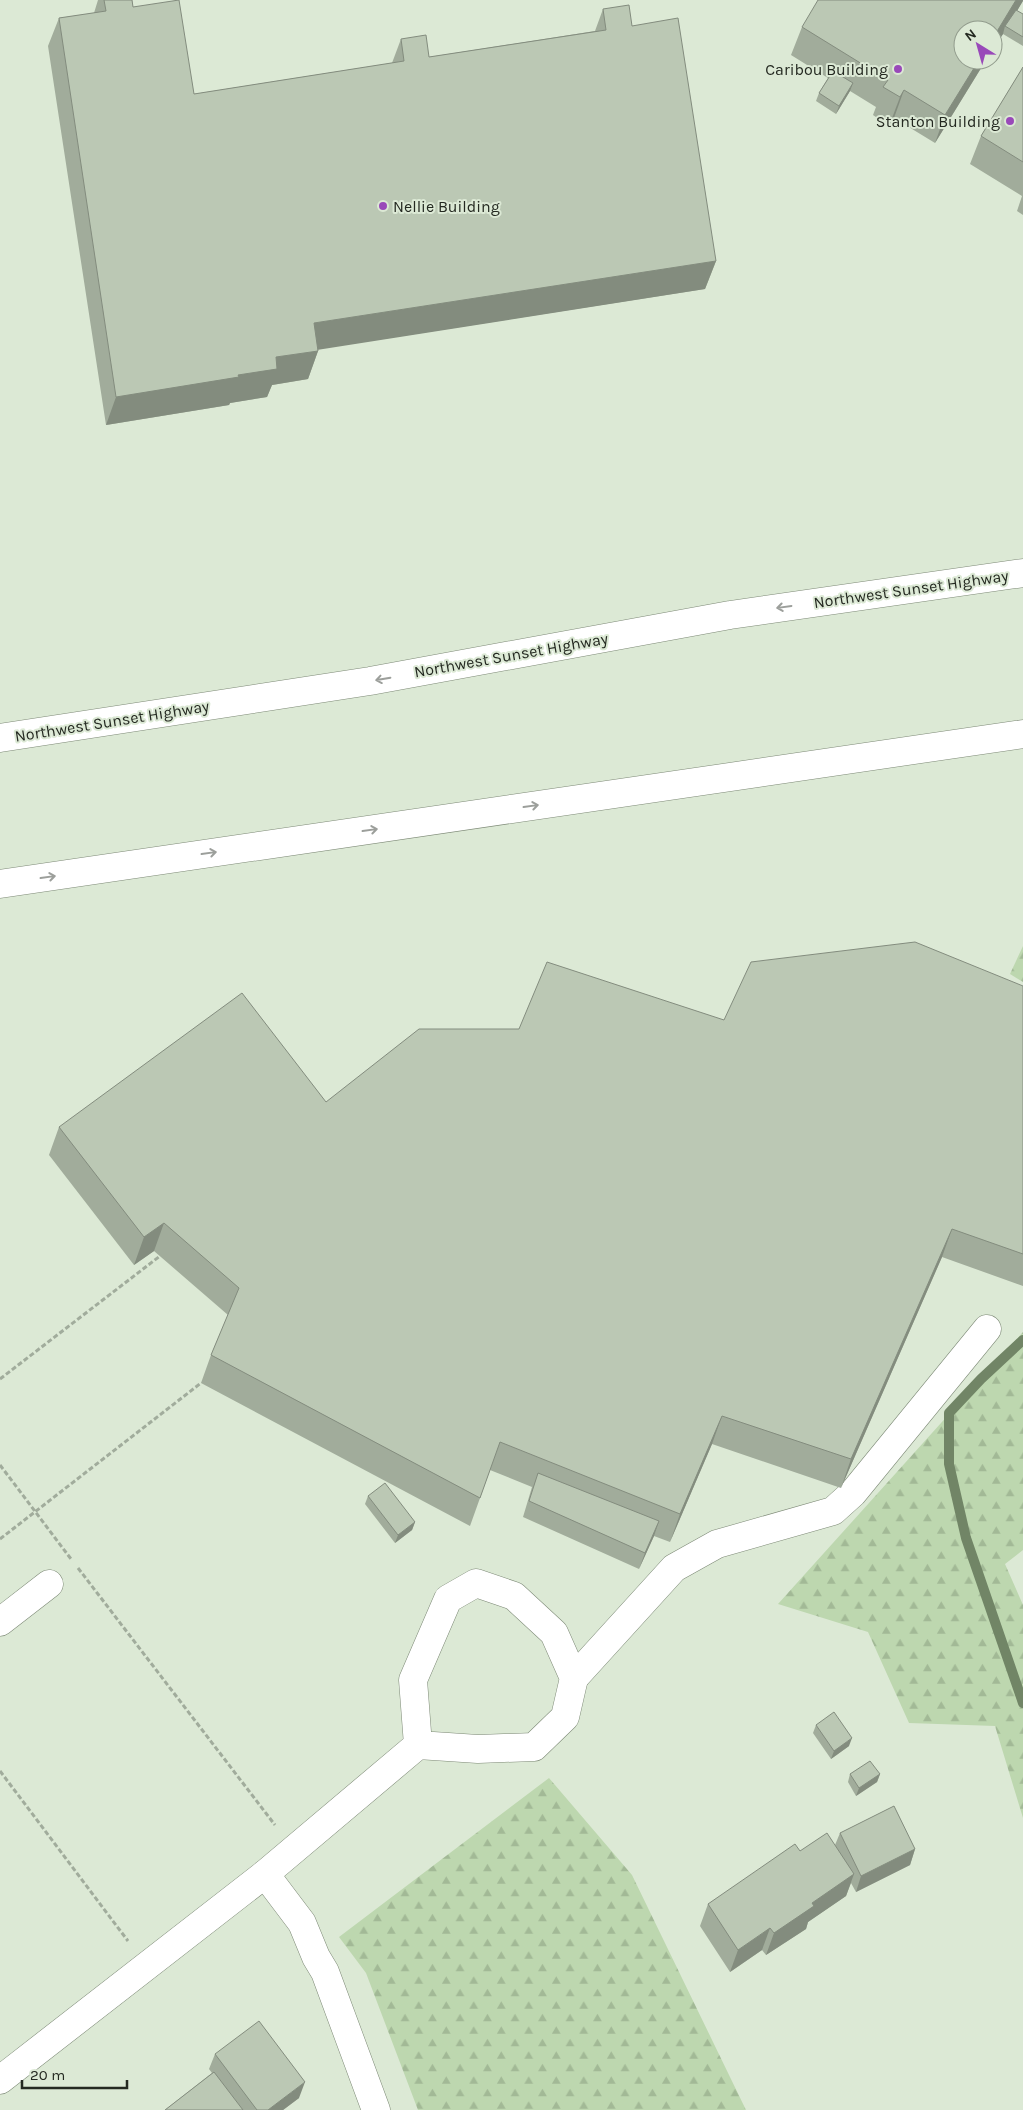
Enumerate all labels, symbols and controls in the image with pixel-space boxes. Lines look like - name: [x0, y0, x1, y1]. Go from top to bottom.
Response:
- north arrow: [953, 20, 1003, 70]
- text: N: [961, 25, 980, 45]
- place label: Caribou Building: [765, 60, 888, 79]
- marker: Caribou Building: [892, 63, 904, 75]
- place label: Stanton Building: [876, 112, 1000, 131]
- marker: Stanton Building: [1004, 115, 1016, 127]
- place label: Nellie Building: [393, 197, 500, 216]
- marker: Nellie Building: [377, 200, 389, 212]
- street label: Northwest Sunset Highway: [812, 566, 1010, 612]
- one-way arrow: [776, 602, 792, 612]
- street label: Northwest Sunset Highway: [413, 628, 610, 681]
- one-way arrow: [375, 674, 391, 684]
- street label: Northwest Sunset Highway: [13, 696, 211, 746]
- one-way arrow: [522, 801, 538, 811]
- one-way arrow: [361, 824, 377, 834]
- one-way arrow: [201, 848, 217, 858]
- one-way arrow: [40, 872, 56, 882]
- scale bar: [22, 2058, 128, 2090]
- text: 20 m: [30, 2066, 65, 2084]

